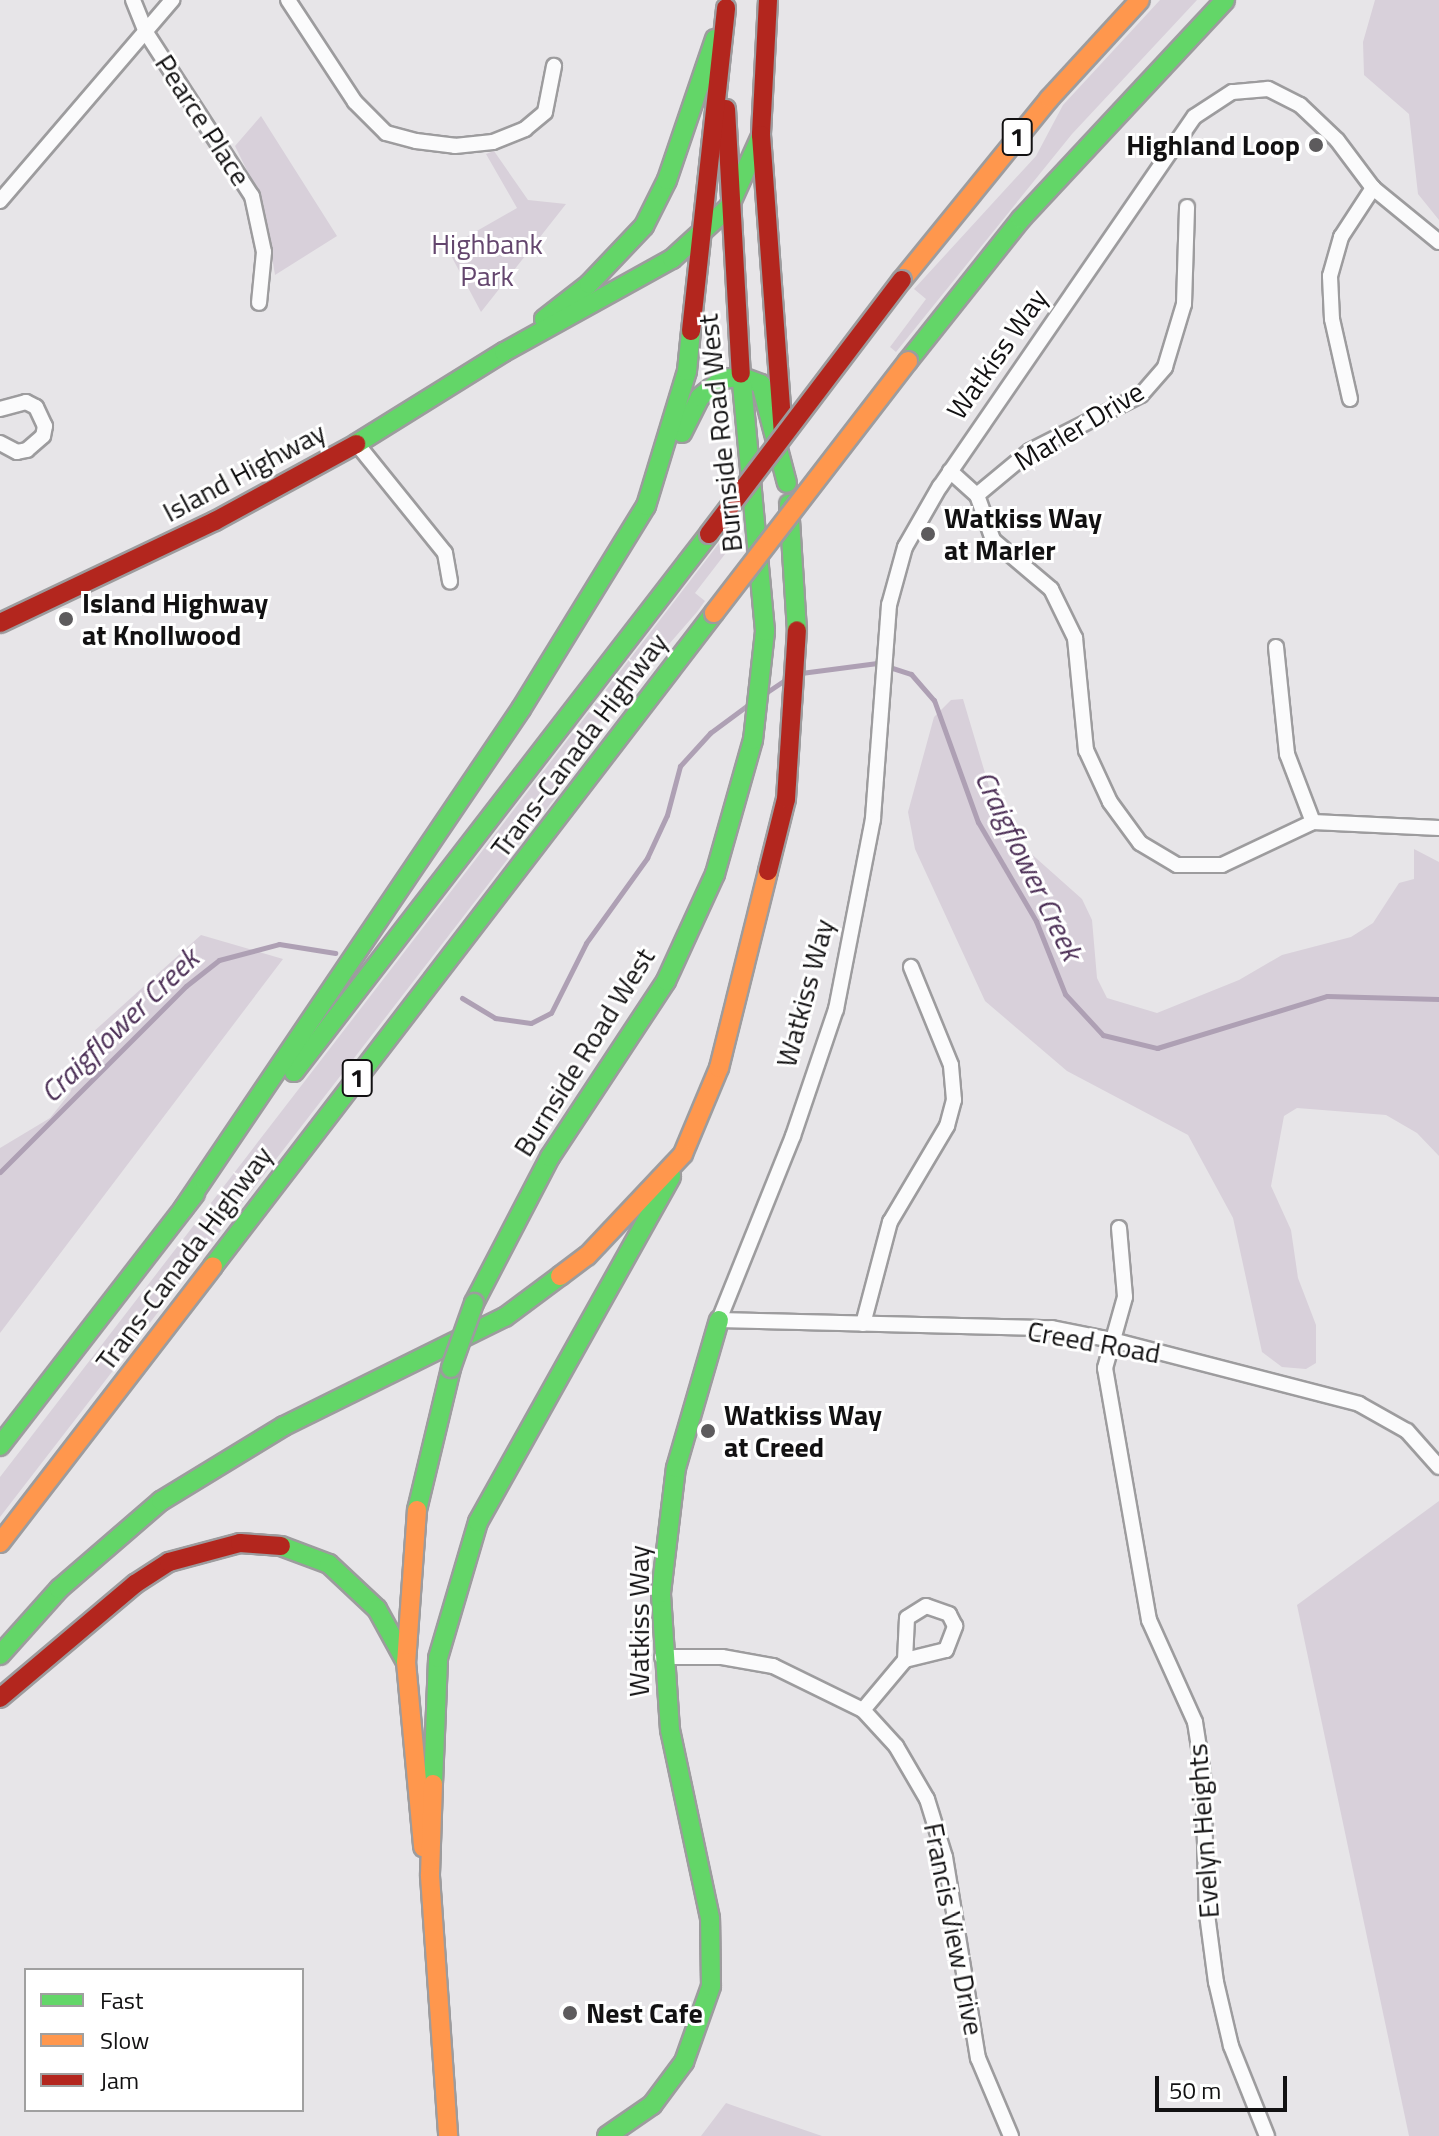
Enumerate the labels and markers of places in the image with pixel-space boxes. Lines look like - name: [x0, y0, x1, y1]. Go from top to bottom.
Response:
- place label: Highland Loop: [1126, 128, 1300, 162]
- marker: Highland Loop: [1307, 136, 1325, 154]
- place label: Watkiss Way at Marler: [944, 501, 1102, 567]
- marker: Watkiss Way at Marler: [919, 525, 937, 543]
- place label: Island Highway at Knollwood: [82, 586, 268, 652]
- marker: Island Highway at Knollwood: [57, 610, 75, 628]
- place label: Watkiss Way at Creed: [724, 1398, 882, 1464]
- marker: Watkiss Way at Creed: [699, 1422, 717, 1440]
- place label: Nest Cafe: [586, 1996, 703, 2030]
- marker: Nest Cafe: [561, 2004, 579, 2022]

